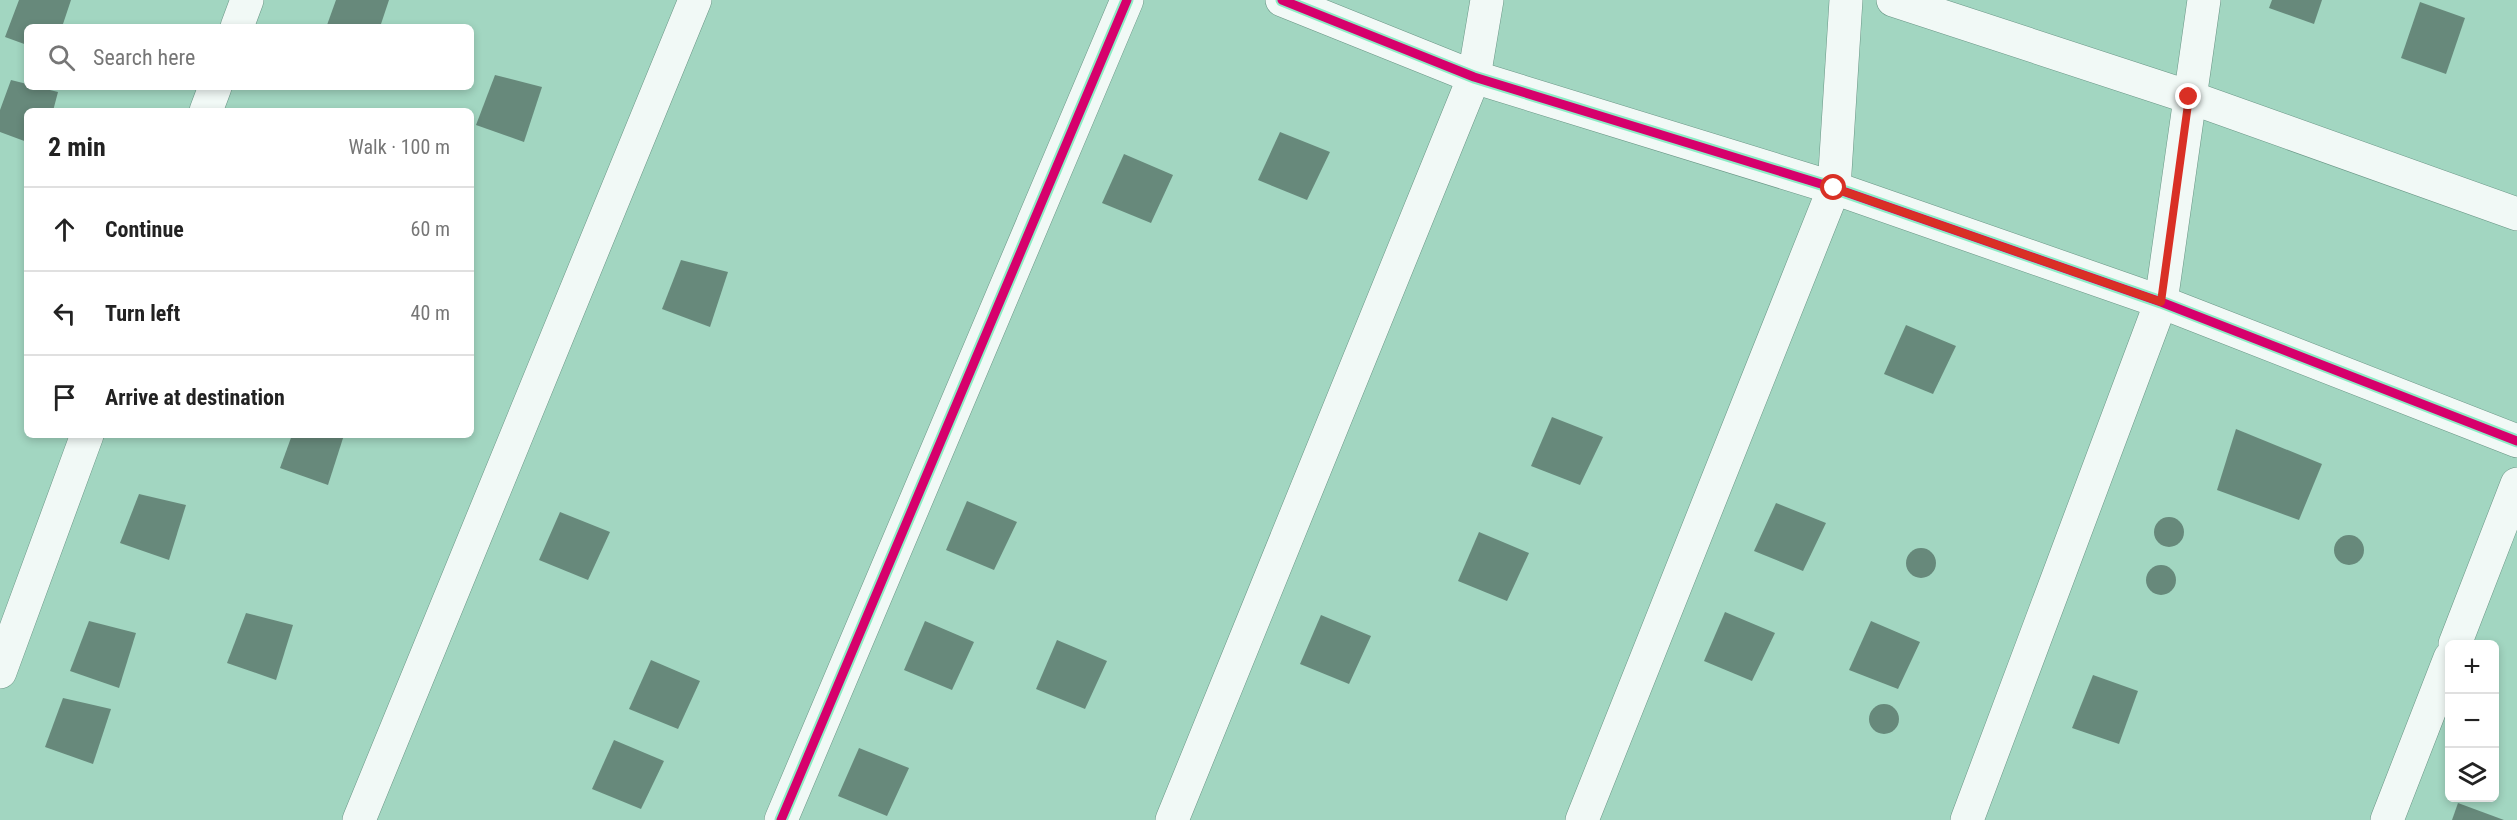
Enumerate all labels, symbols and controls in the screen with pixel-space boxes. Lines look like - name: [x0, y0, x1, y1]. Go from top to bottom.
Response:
- search box: [24, 24, 474, 90]
- icon: search: [45, 41, 78, 74]
- text: Search here: [93, 45, 195, 70]
- route end: [2175, 83, 2201, 109]
- text: 2 min: [48, 132, 106, 162]
- text: Walk · 100 m: [349, 135, 450, 159]
- route start: [1820, 174, 1846, 200]
- icon: ahead: [48, 213, 81, 246]
- text: Continue: [105, 217, 184, 242]
- text: 60 m: [411, 217, 450, 241]
- icon: left: [48, 297, 81, 330]
- text: Turn left: [105, 301, 180, 326]
- text: 40 m: [411, 301, 450, 325]
- icon: arrive: [48, 381, 81, 414]
- text: Arrive at destination: [105, 385, 285, 410]
- map controls: [2445, 640, 2499, 802]
- button: +: [2445, 640, 2499, 694]
- button: −: [2445, 694, 2499, 748]
- button: layers: [2445, 748, 2499, 802]

